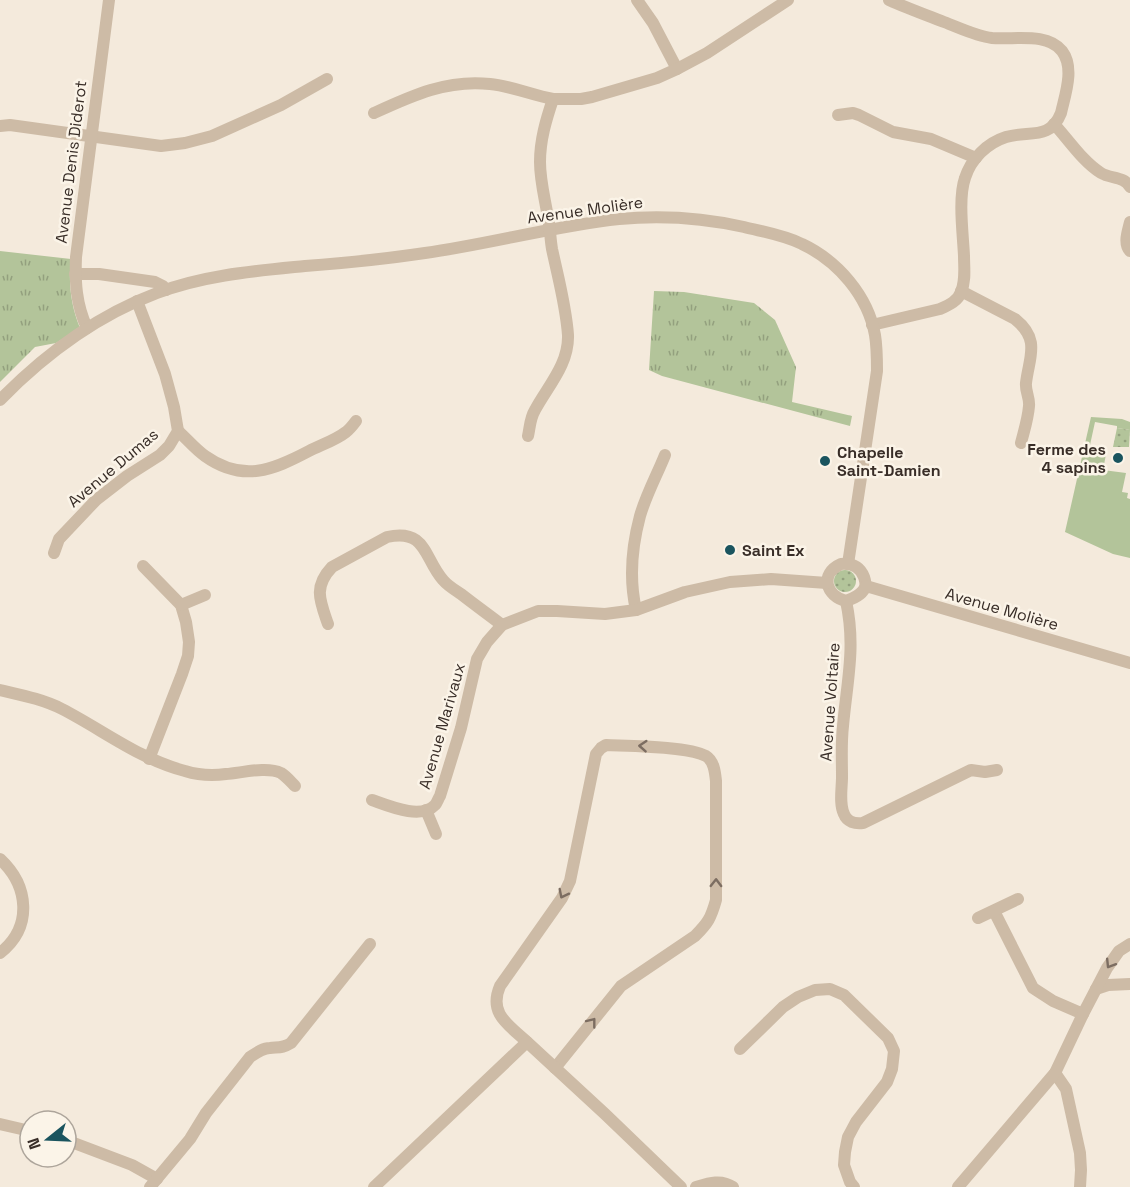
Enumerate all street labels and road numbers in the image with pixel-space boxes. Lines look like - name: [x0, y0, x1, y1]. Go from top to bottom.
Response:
- street label: Avenue Denis Diderot: [51, 79, 91, 245]
- street label: Avenue Molière: [526, 191, 644, 229]
- street label: Avenue Dumas: [63, 424, 163, 512]
- street label: Avenue Molière: [943, 583, 1061, 635]
- street label: Avenue Voltaire: [815, 642, 845, 762]
- street label: Avenue Marivaux: [414, 660, 470, 792]

